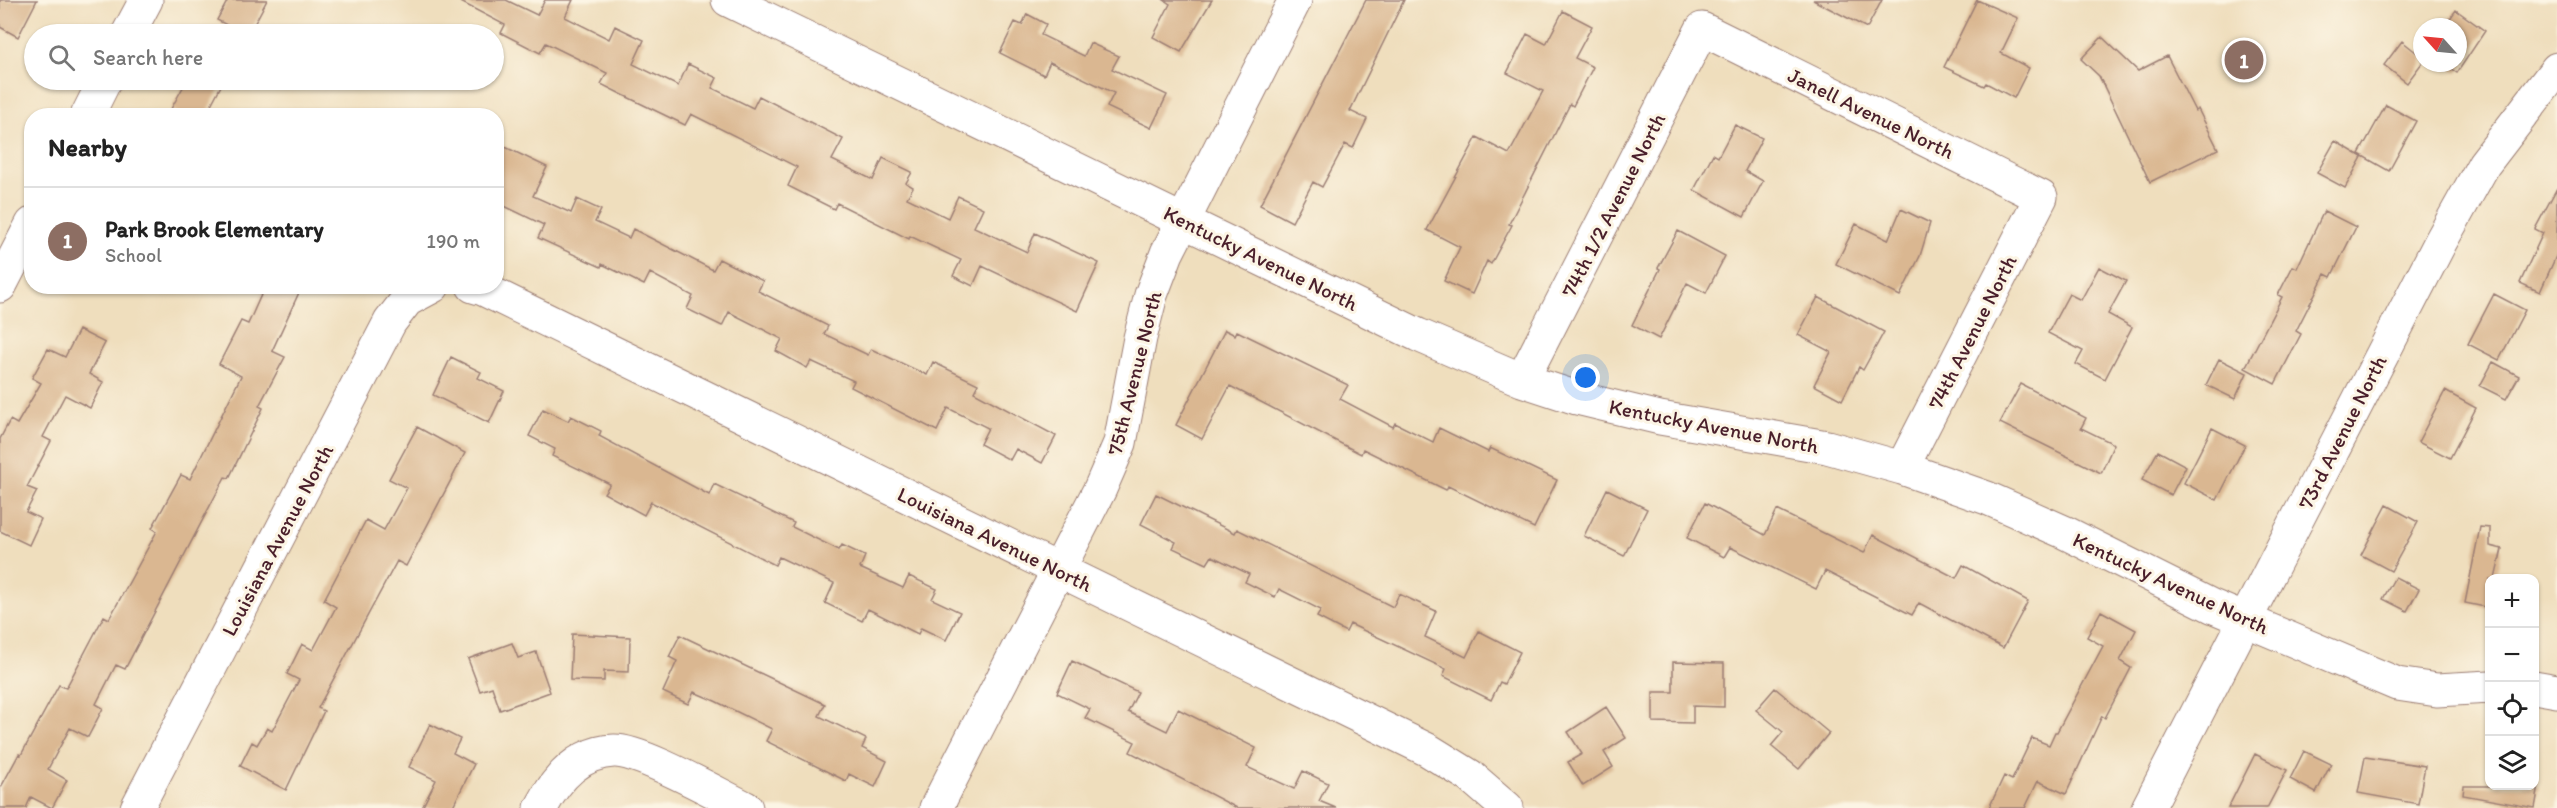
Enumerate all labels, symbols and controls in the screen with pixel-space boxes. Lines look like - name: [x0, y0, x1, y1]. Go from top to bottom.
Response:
- north arrow: [2413, 18, 2467, 72]
- search box: [24, 24, 504, 90]
- pin: 1: [2224, 38, 2264, 82]
- icon: search: [45, 41, 78, 74]
- text: Search here: [93, 44, 203, 71]
- street label: Janell Avenue North: [1784, 62, 1958, 164]
- street label: 74th 1/2 Avenue North: [1556, 109, 1670, 301]
- text: Nearby: [48, 131, 127, 163]
- street label: Kentucky Avenue North: [1160, 200, 1363, 316]
- text: Park Brook Elementary: [105, 216, 324, 243]
- text: 1: [63, 229, 72, 253]
- text: 190 m: [427, 229, 480, 253]
- text: School: [105, 243, 162, 267]
- street label: 74th Avenue North: [1922, 250, 2022, 413]
- street label: 75th Avenue North: [1102, 288, 1167, 458]
- street label: 73rd Avenue North: [2292, 350, 2392, 513]
- your location: [1571, 363, 1600, 392]
- street label: Kentucky Avenue North: [1607, 393, 1822, 459]
- street label: Louisiana Avenue North: [216, 439, 338, 640]
- street label: Louisiana Avenue North: [894, 481, 1097, 597]
- street label: Kentucky Avenue North: [2069, 527, 2274, 640]
- map controls: [2485, 574, 2539, 790]
- button: +: [2485, 574, 2539, 628]
- button: −: [2485, 628, 2539, 682]
- button: locate: [2485, 682, 2539, 736]
- button: layers: [2485, 736, 2539, 790]

